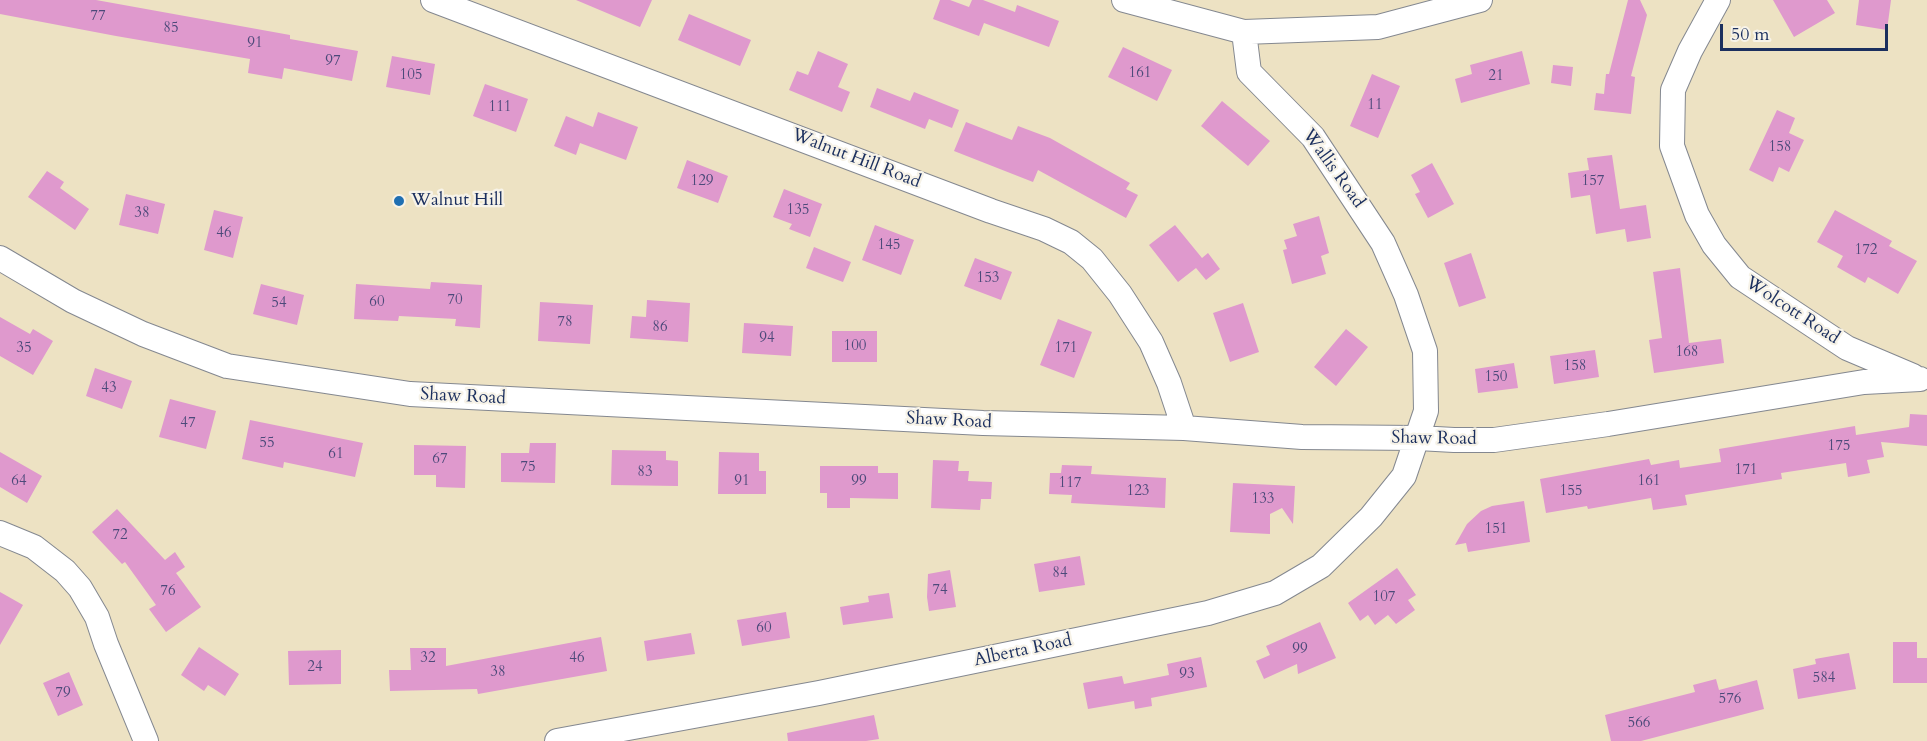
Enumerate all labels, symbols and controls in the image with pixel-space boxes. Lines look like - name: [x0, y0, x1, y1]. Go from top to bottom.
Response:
- house number: 77: [90, 8, 106, 26]
- scale bar: [1723, 12, 1891, 50]
- house number: 85: [163, 20, 179, 38]
- text: 50 m: [1731, 22, 1770, 47]
- house number: 91: [247, 35, 263, 53]
- house number: 97: [325, 53, 341, 71]
- house number: 161: [1128, 65, 1152, 83]
- house number: 105: [399, 67, 423, 85]
- house number: 21: [1488, 68, 1504, 86]
- house number: 11: [1367, 97, 1383, 115]
- house number: 111: [488, 99, 512, 117]
- street label: Walnut Hill Road: [788, 124, 924, 194]
- street label: Wallis Road: [1297, 125, 1369, 213]
- house number: 158: [1768, 139, 1792, 157]
- house number: 129: [690, 173, 714, 191]
- house number: 157: [1581, 173, 1605, 191]
- place label: Walnut Hill: [411, 190, 503, 212]
- marker: Walnut Hill: [392, 194, 406, 208]
- house number: 135: [786, 202, 810, 220]
- house number: 38: [134, 205, 150, 223]
- house number: 46: [216, 225, 232, 243]
- house number: 145: [877, 237, 901, 255]
- house number: 172: [1854, 242, 1878, 260]
- house number: 153: [976, 270, 1000, 288]
- street label: Wolcott Road: [1741, 273, 1843, 349]
- house number: 70: [447, 292, 463, 310]
- house number: 60: [369, 294, 385, 312]
- house number: 54: [271, 295, 287, 313]
- house number: 78: [557, 314, 573, 332]
- house number: 86: [652, 319, 668, 337]
- house number: 94: [759, 330, 775, 348]
- house number: 100: [843, 338, 867, 356]
- house number: 35: [16, 340, 32, 358]
- house number: 171: [1054, 340, 1078, 358]
- house number: 168: [1675, 344, 1699, 362]
- house number: 158: [1563, 358, 1587, 376]
- house number: 150: [1484, 369, 1508, 387]
- house number: 43: [101, 380, 117, 398]
- street label: Shaw Road: [420, 384, 506, 410]
- street label: Shaw Road: [906, 408, 992, 434]
- house number: 47: [180, 415, 196, 433]
- street label: Shaw Road: [1391, 427, 1477, 451]
- house number: 55: [259, 435, 275, 453]
- house number: 175: [1827, 438, 1851, 456]
- house number: 61: [328, 446, 344, 464]
- house number: 67: [432, 451, 448, 469]
- house number: 75: [520, 459, 536, 477]
- house number: 171: [1734, 462, 1758, 480]
- house number: 83: [637, 464, 653, 482]
- house number: 64: [11, 473, 27, 491]
- house number: 91: [734, 473, 750, 491]
- house number: 99: [851, 473, 867, 491]
- house number: 161: [1637, 473, 1661, 491]
- house number: 117: [1058, 475, 1082, 493]
- house number: 123: [1126, 483, 1150, 501]
- house number: 155: [1559, 483, 1583, 501]
- house number: 133: [1251, 491, 1275, 509]
- house number: 151: [1484, 521, 1508, 539]
- house number: 72: [112, 527, 128, 545]
- house number: 84: [1052, 565, 1068, 583]
- house number: 74: [932, 582, 948, 600]
- house number: 76: [160, 583, 176, 601]
- house number: 107: [1372, 589, 1396, 607]
- house number: 60: [756, 620, 772, 638]
- street label: Alberta Road: [972, 630, 1074, 672]
- house number: 99: [1292, 641, 1308, 659]
- house number: 32: [420, 650, 436, 668]
- house number: 46: [569, 650, 585, 668]
- house number: 24: [307, 659, 323, 677]
- house number: 38: [490, 664, 506, 682]
- house number: 93: [1179, 666, 1195, 684]
- house number: 584: [1812, 670, 1836, 688]
- house number: 79: [55, 685, 71, 703]
- house number: 576: [1718, 691, 1742, 709]
- house number: 566: [1627, 715, 1651, 733]

